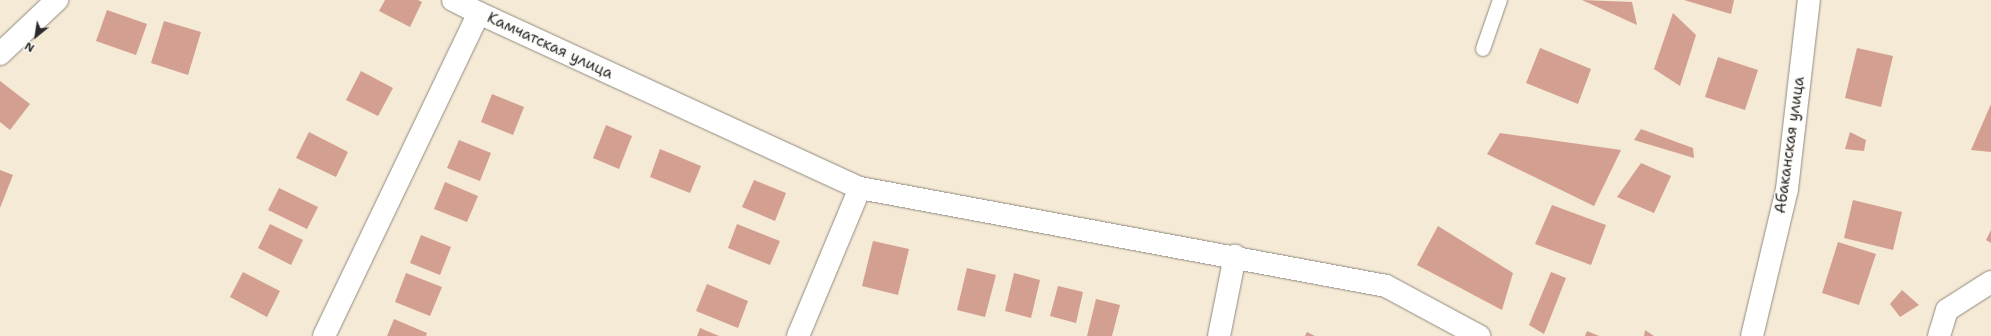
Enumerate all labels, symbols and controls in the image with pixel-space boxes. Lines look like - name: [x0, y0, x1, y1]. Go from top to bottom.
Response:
- street label: Камчатская улица: [484, 9, 616, 83]
- north arrow: [16, 16, 56, 56]
- text: N: [22, 38, 37, 56]
- street label: Абаканская улица: [1771, 75, 1809, 215]

